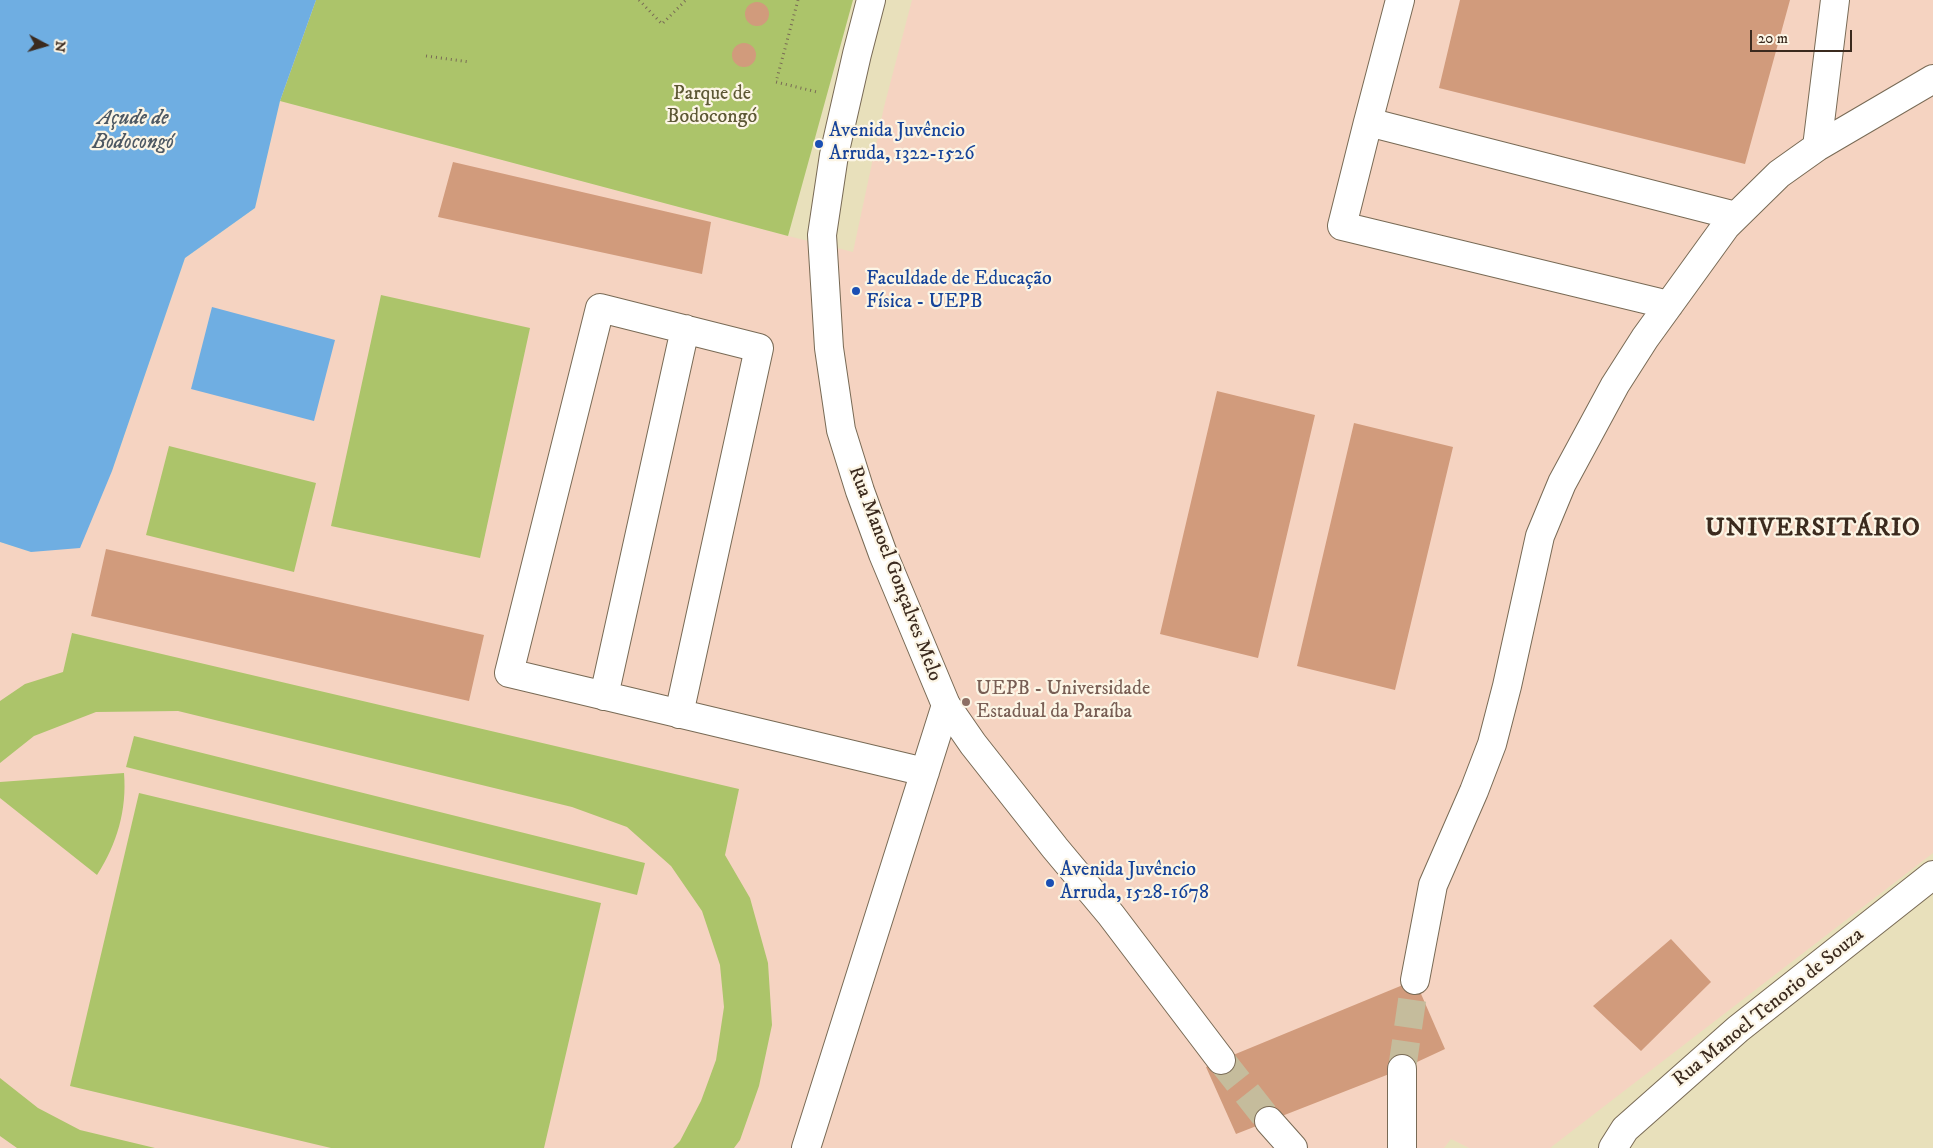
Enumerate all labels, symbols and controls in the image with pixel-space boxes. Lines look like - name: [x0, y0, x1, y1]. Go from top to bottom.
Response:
- north arrow: [20, 20, 70, 70]
- scale bar: [1753, 20, 1856, 52]
- text: 20 m: [1758, 29, 1788, 48]
- text: N: [50, 40, 69, 53]
- park label: Parque de Bodocongó: [667, 83, 757, 130]
- water label: Açude de Bodocongó: [92, 107, 174, 157]
- place label: Avenida Juvêncio Arruda, 1322-1526: [829, 120, 975, 167]
- marker: Avenida Juvêncio Arruda, 1322-1526: [813, 138, 825, 150]
- place label: Faculdade de Educação Física - UEPB: [866, 268, 1052, 315]
- marker: Faculdade de Educação Física - UEPB: [850, 285, 862, 297]
- street label: Rua Manoel Gonçalves Melo: [842, 463, 946, 685]
- district label: UNIVERSITÁRIO: [1704, 515, 1922, 545]
- place label: UEPB - Universidade Estadual da Paraíba: [976, 678, 1150, 725]
- marker: UEPB - Universidade Estadual da Paraíba: [960, 696, 972, 708]
- place label: Avenida Juvêncio Arruda, 1528-1678: [1060, 859, 1209, 906]
- marker: Avenida Juvêncio Arruda, 1528-1678: [1044, 877, 1056, 889]
- street label: Rua Manoel Tenorio de Souza: [1669, 924, 1869, 1092]

